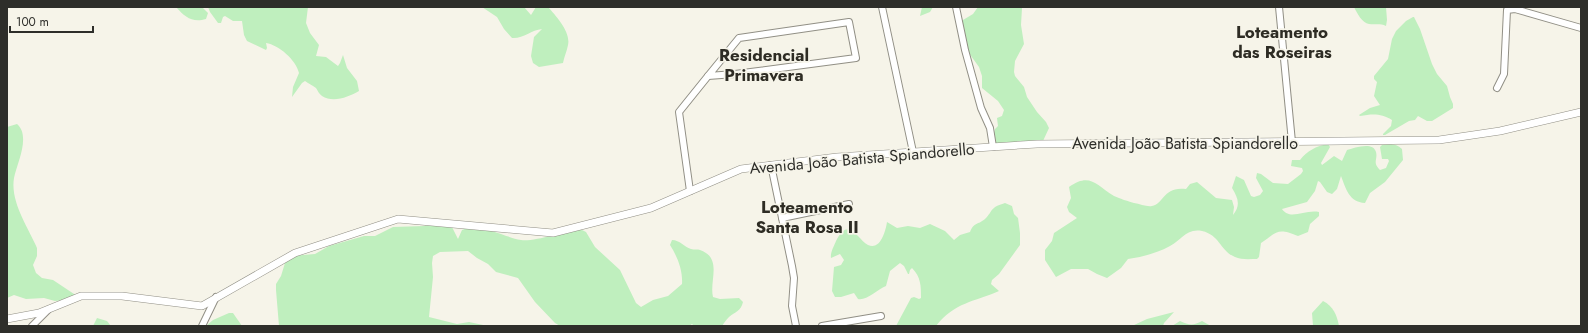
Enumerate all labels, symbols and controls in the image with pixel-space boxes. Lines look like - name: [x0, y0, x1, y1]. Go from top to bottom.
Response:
- scale bar: [10, 8, 93, 34]
- text: 100 m: [16, 13, 49, 31]
- district label: Loteamento das Roseiras: [1232, 20, 1332, 64]
- district label: Residencial Primavera: [719, 43, 809, 87]
- street label: Avenida João Batista Spiandorello: [1072, 132, 1298, 155]
- street label: Avenida João Batista Spiandorello: [749, 137, 976, 180]
- district label: Loteamento Santa Rosa II: [755, 195, 859, 239]

